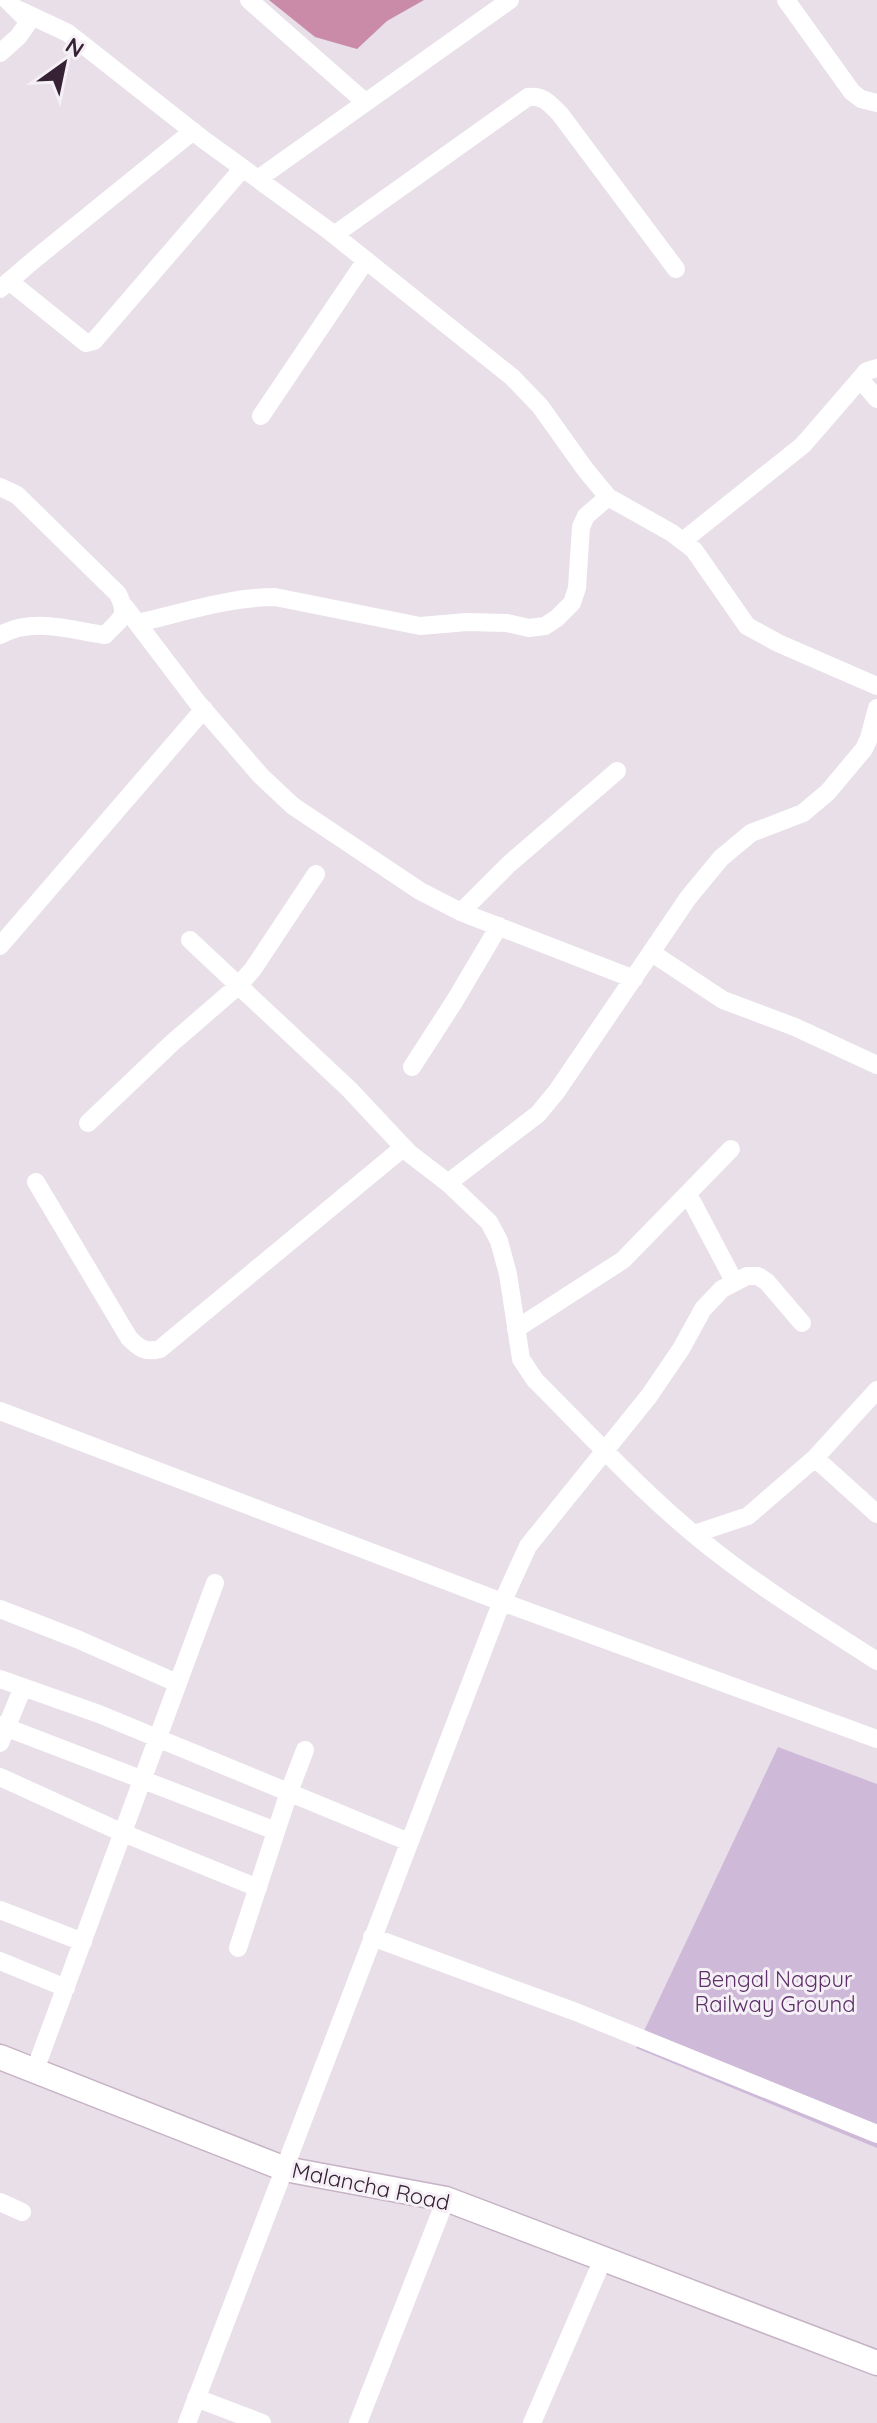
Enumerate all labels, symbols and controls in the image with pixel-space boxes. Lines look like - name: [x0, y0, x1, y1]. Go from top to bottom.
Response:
- north arrow: [24, 24, 104, 104]
- text: N: [60, 31, 89, 63]
- park label: Bengal Nagpur Railway Ground: [694, 1965, 856, 2018]
- street label: Malancha Road: [290, 2156, 452, 2216]

